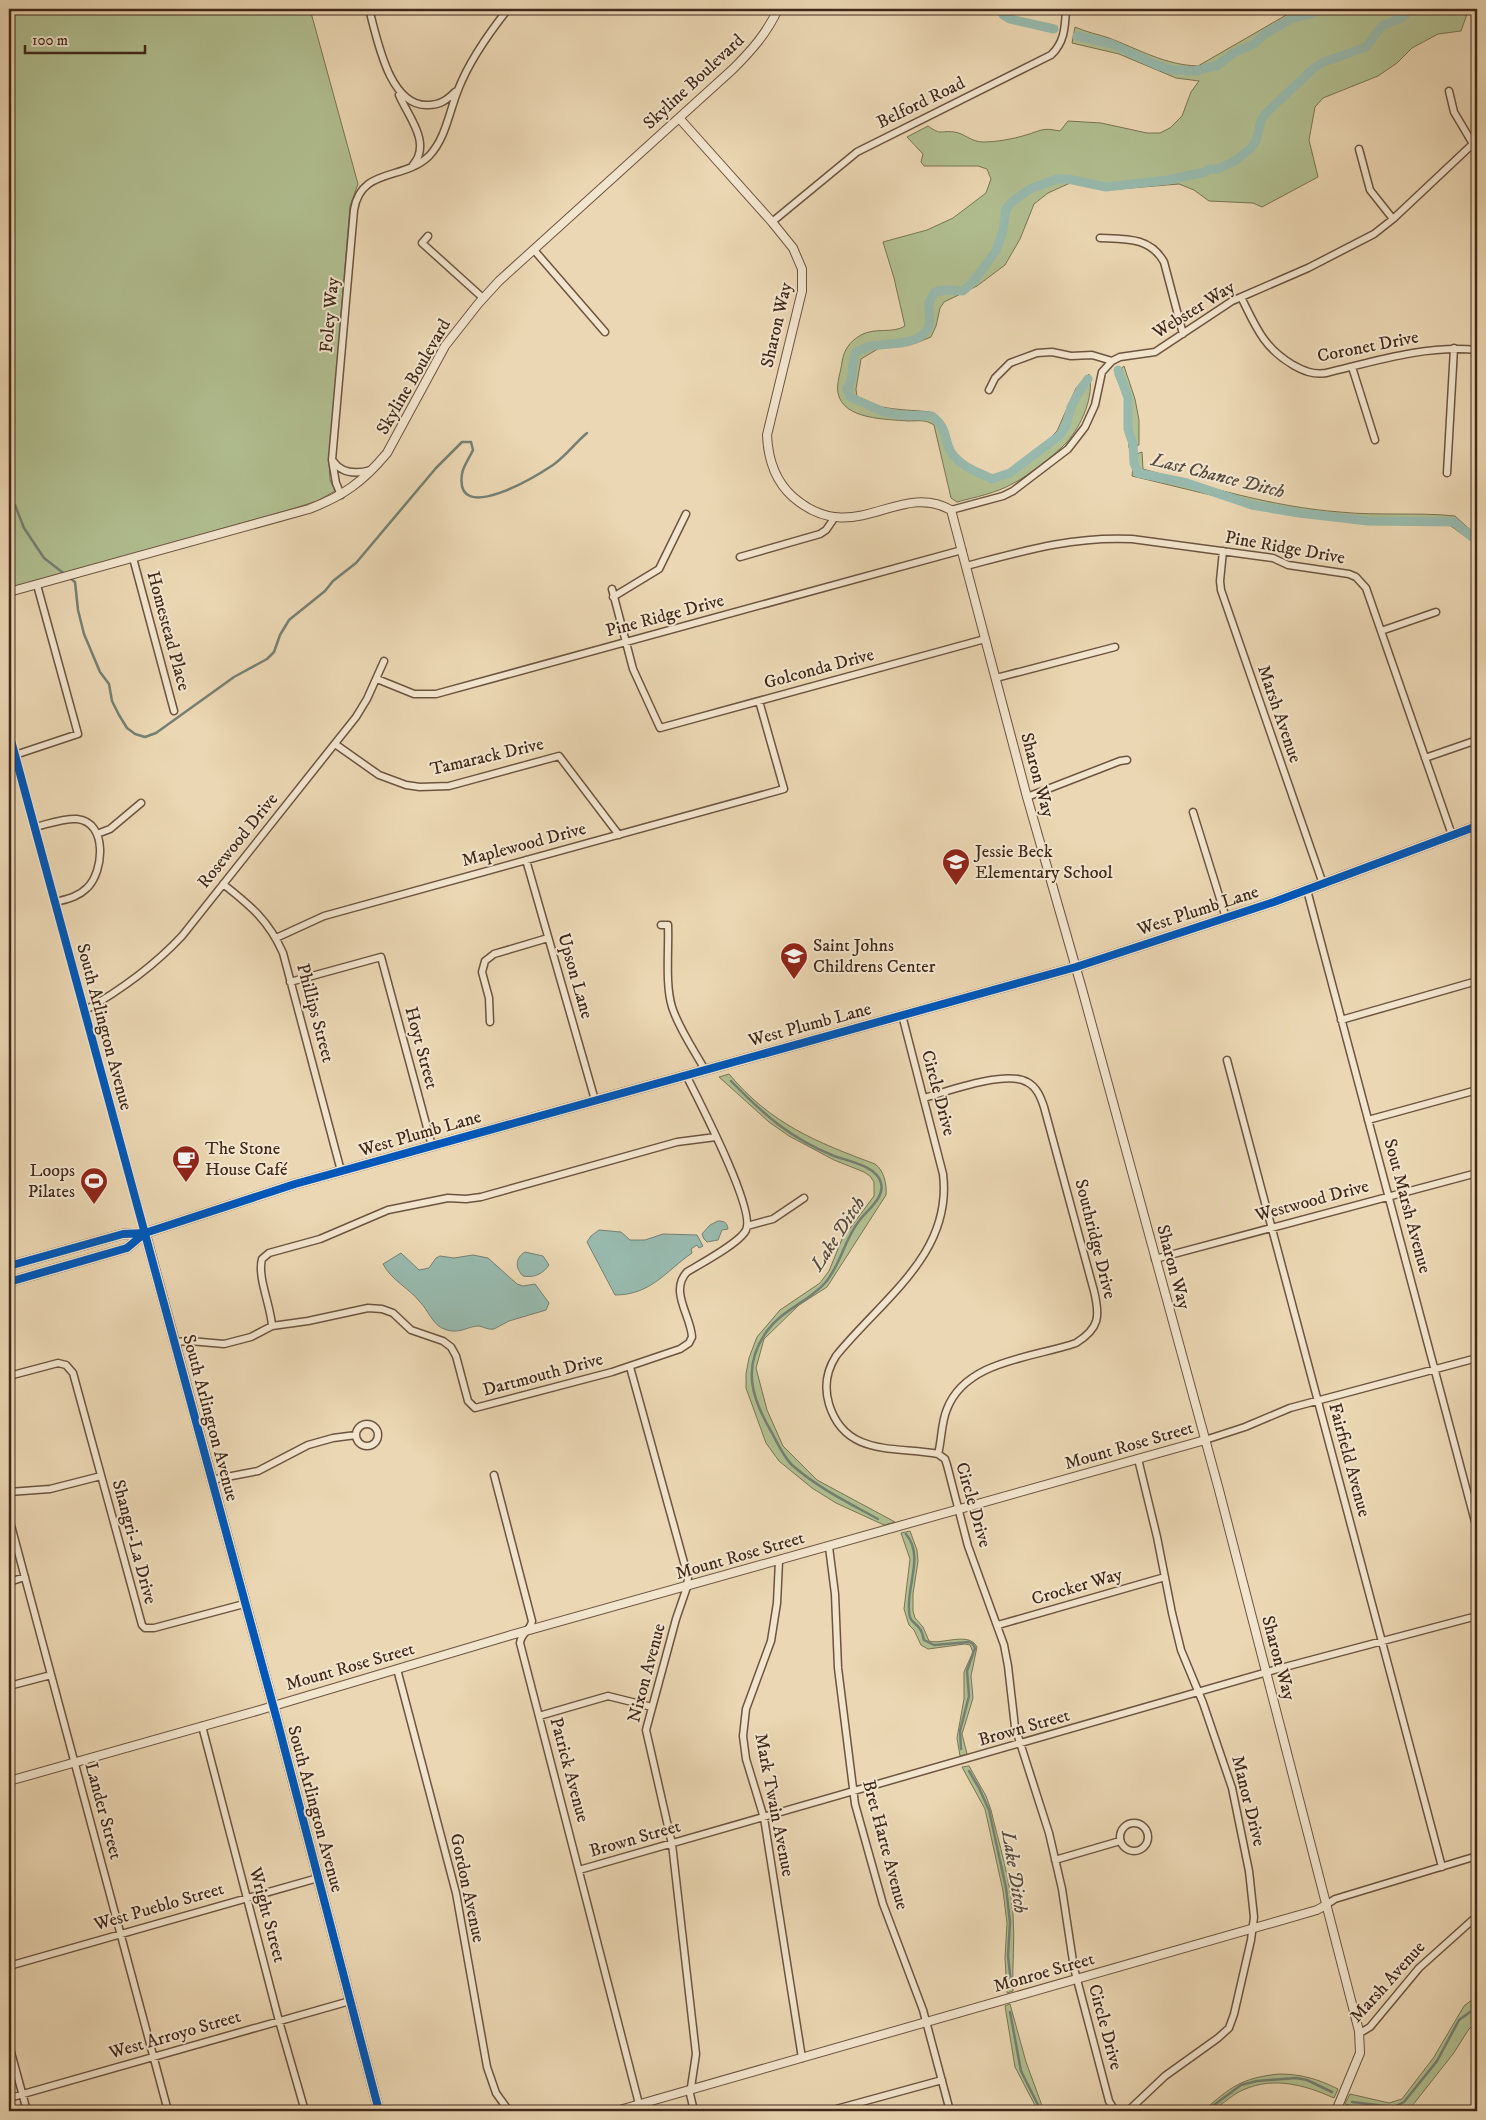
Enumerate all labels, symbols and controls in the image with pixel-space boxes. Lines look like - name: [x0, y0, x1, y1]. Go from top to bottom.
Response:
- scale bar: [25, 22, 145, 54]
- street label: Skyline Boulevard: [639, 30, 749, 134]
- text: 100 m: [32, 31, 68, 50]
- street label: Belford Road: [873, 72, 969, 134]
- street label: Foley Way: [316, 276, 344, 354]
- street label: Webster Way: [1148, 276, 1240, 344]
- street label: Sharon Way: [757, 280, 798, 370]
- street label: Skyline Boulevard: [372, 315, 456, 439]
- street label: Coronet Drive: [1316, 326, 1420, 368]
- water label: Last Chance Ditch: [1148, 448, 1287, 504]
- street label: Pine Ridge Drive: [1223, 527, 1347, 569]
- street label: Homestead Place: [141, 569, 195, 693]
- street label: Pine Ridge Drive: [603, 590, 727, 642]
- street label: Golconda Drive: [762, 644, 876, 694]
- street label: Marsh Avenue: [1252, 662, 1306, 766]
- street label: Sharon Way: [1015, 730, 1059, 820]
- street label: Tamarack Drive: [428, 733, 546, 781]
- street label: Rosewood Drive: [193, 789, 283, 893]
- street label: Maplewood Drive: [459, 818, 589, 872]
- place label: Jessie Beck Elementary School: [973, 841, 1113, 884]
- school or university icon: Jessie Beck Elementary School: [941, 847, 971, 886]
- street label: West Plumb Lane: [1134, 881, 1261, 941]
- street label: Upson Lane: [552, 931, 598, 1021]
- place label: Saint Johns Childrens Center: [813, 935, 936, 978]
- street label: South Arlington Avenue: [71, 941, 137, 1113]
- school or university icon: Saint Johns Childrens Center: [779, 941, 809, 980]
- street label: Phillips Street: [291, 961, 339, 1065]
- street label: West Plumb Lane: [745, 998, 874, 1052]
- street label: Hoyt Street: [399, 1004, 443, 1092]
- street label: Circle Drive: [916, 1048, 960, 1138]
- street label: West Plumb Lane: [355, 1106, 484, 1162]
- street label: Sout Marsh Avenue: [1378, 1136, 1436, 1276]
- place label: The Stone House Café: [205, 1138, 288, 1181]
- cafe icon: The Stone House Café: [171, 1144, 201, 1183]
- place label: Loops Pilates: [28, 1160, 75, 1203]
- sports icon: Loops Pilates: [79, 1166, 109, 1205]
- street label: Westwood Drive: [1252, 1175, 1371, 1227]
- street label: Southridge Drive: [1069, 1177, 1121, 1301]
- water label: Lake Ditch: [805, 1192, 871, 1276]
- street label: Sharon Way: [1151, 1222, 1195, 1312]
- street label: South Arlington Avenue: [177, 1332, 243, 1504]
- street label: Dartmouth Drive: [480, 1348, 606, 1402]
- street label: Fairfield Avenue: [1323, 1401, 1375, 1519]
- street label: Mount Rose Street: [1062, 1417, 1196, 1475]
- street label: Circle Drive: [950, 1460, 996, 1550]
- street label: Shangri-La Drive: [107, 1477, 161, 1607]
- street label: Mount Rose Street: [673, 1527, 807, 1585]
- street label: Crocker Way: [1029, 1563, 1125, 1610]
- street label: Sharon Way: [1256, 1613, 1300, 1703]
- street label: Nixon Avenue: [623, 1621, 671, 1725]
- street label: Mount Rose Street: [283, 1638, 417, 1696]
- street label: Brown Street: [976, 1704, 1072, 1752]
- street label: Patrick Avenue: [544, 1715, 594, 1825]
- street label: South Arlington Avenue: [282, 1723, 348, 1895]
- street label: Mark Twain Avenue: [749, 1731, 799, 1879]
- street label: Manor Drive: [1226, 1753, 1270, 1849]
- street label: Lander Street: [79, 1760, 127, 1862]
- street label: Bret Harte Avenue: [857, 1778, 913, 1912]
- street label: Brown Street: [587, 1815, 683, 1863]
- water label: Lake Ditch: [996, 1828, 1032, 1915]
- street label: Gordon Avenue: [445, 1832, 489, 1944]
- street label: Wright Street: [244, 1864, 290, 1965]
- street label: West Pueblo Street: [91, 1878, 227, 1936]
- street label: Marsh Avenue: [1346, 1937, 1430, 2027]
- street label: Monroe Street: [991, 1948, 1097, 1998]
- street label: Circle Drive: [1083, 1982, 1127, 2072]
- street label: West Arroyo Street: [106, 2006, 244, 2065]

